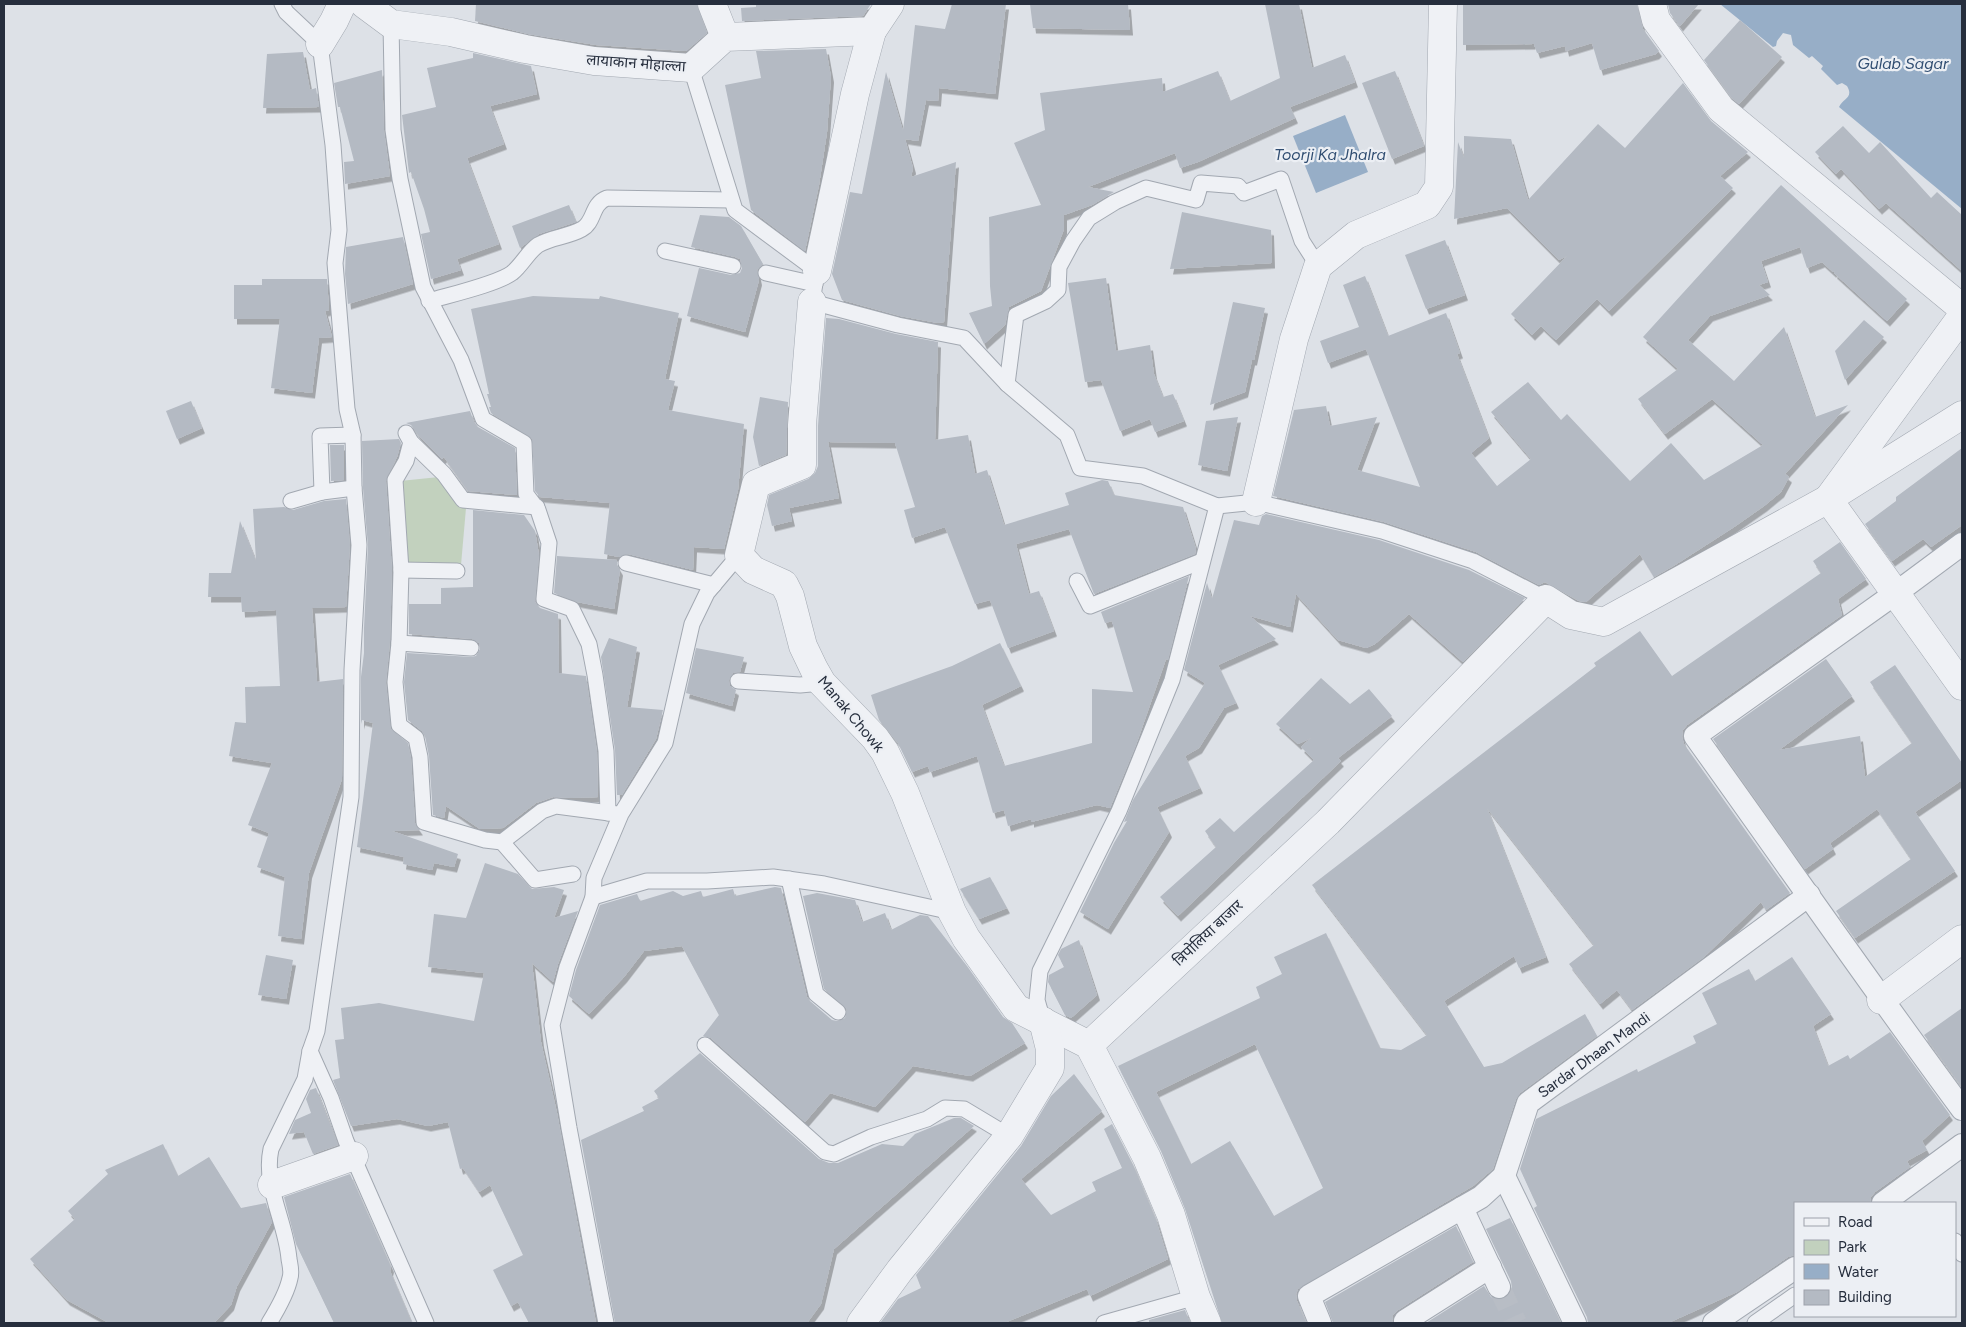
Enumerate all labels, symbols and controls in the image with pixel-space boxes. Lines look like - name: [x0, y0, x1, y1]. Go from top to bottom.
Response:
- street label: लायाकान मोहाल्ला: [586, 51, 687, 76]
- water label: Gulab Sagar: [1858, 54, 1949, 73]
- water label: Toorji Ka Jhalra: [1274, 145, 1386, 164]
- street label: Manak Chowk: [814, 672, 889, 756]
- street label: त्रिपोलिया बाजार: [1169, 896, 1247, 970]
- street label: Sardar Dhaan Mandi: [1534, 1008, 1654, 1102]
- legend: [1794, 1202, 1956, 1317]
- text: Road: [1838, 1213, 1873, 1231]
- text: Park: [1838, 1238, 1867, 1256]
- text: Water: [1838, 1263, 1878, 1281]
- text: Building: [1838, 1288, 1892, 1306]

